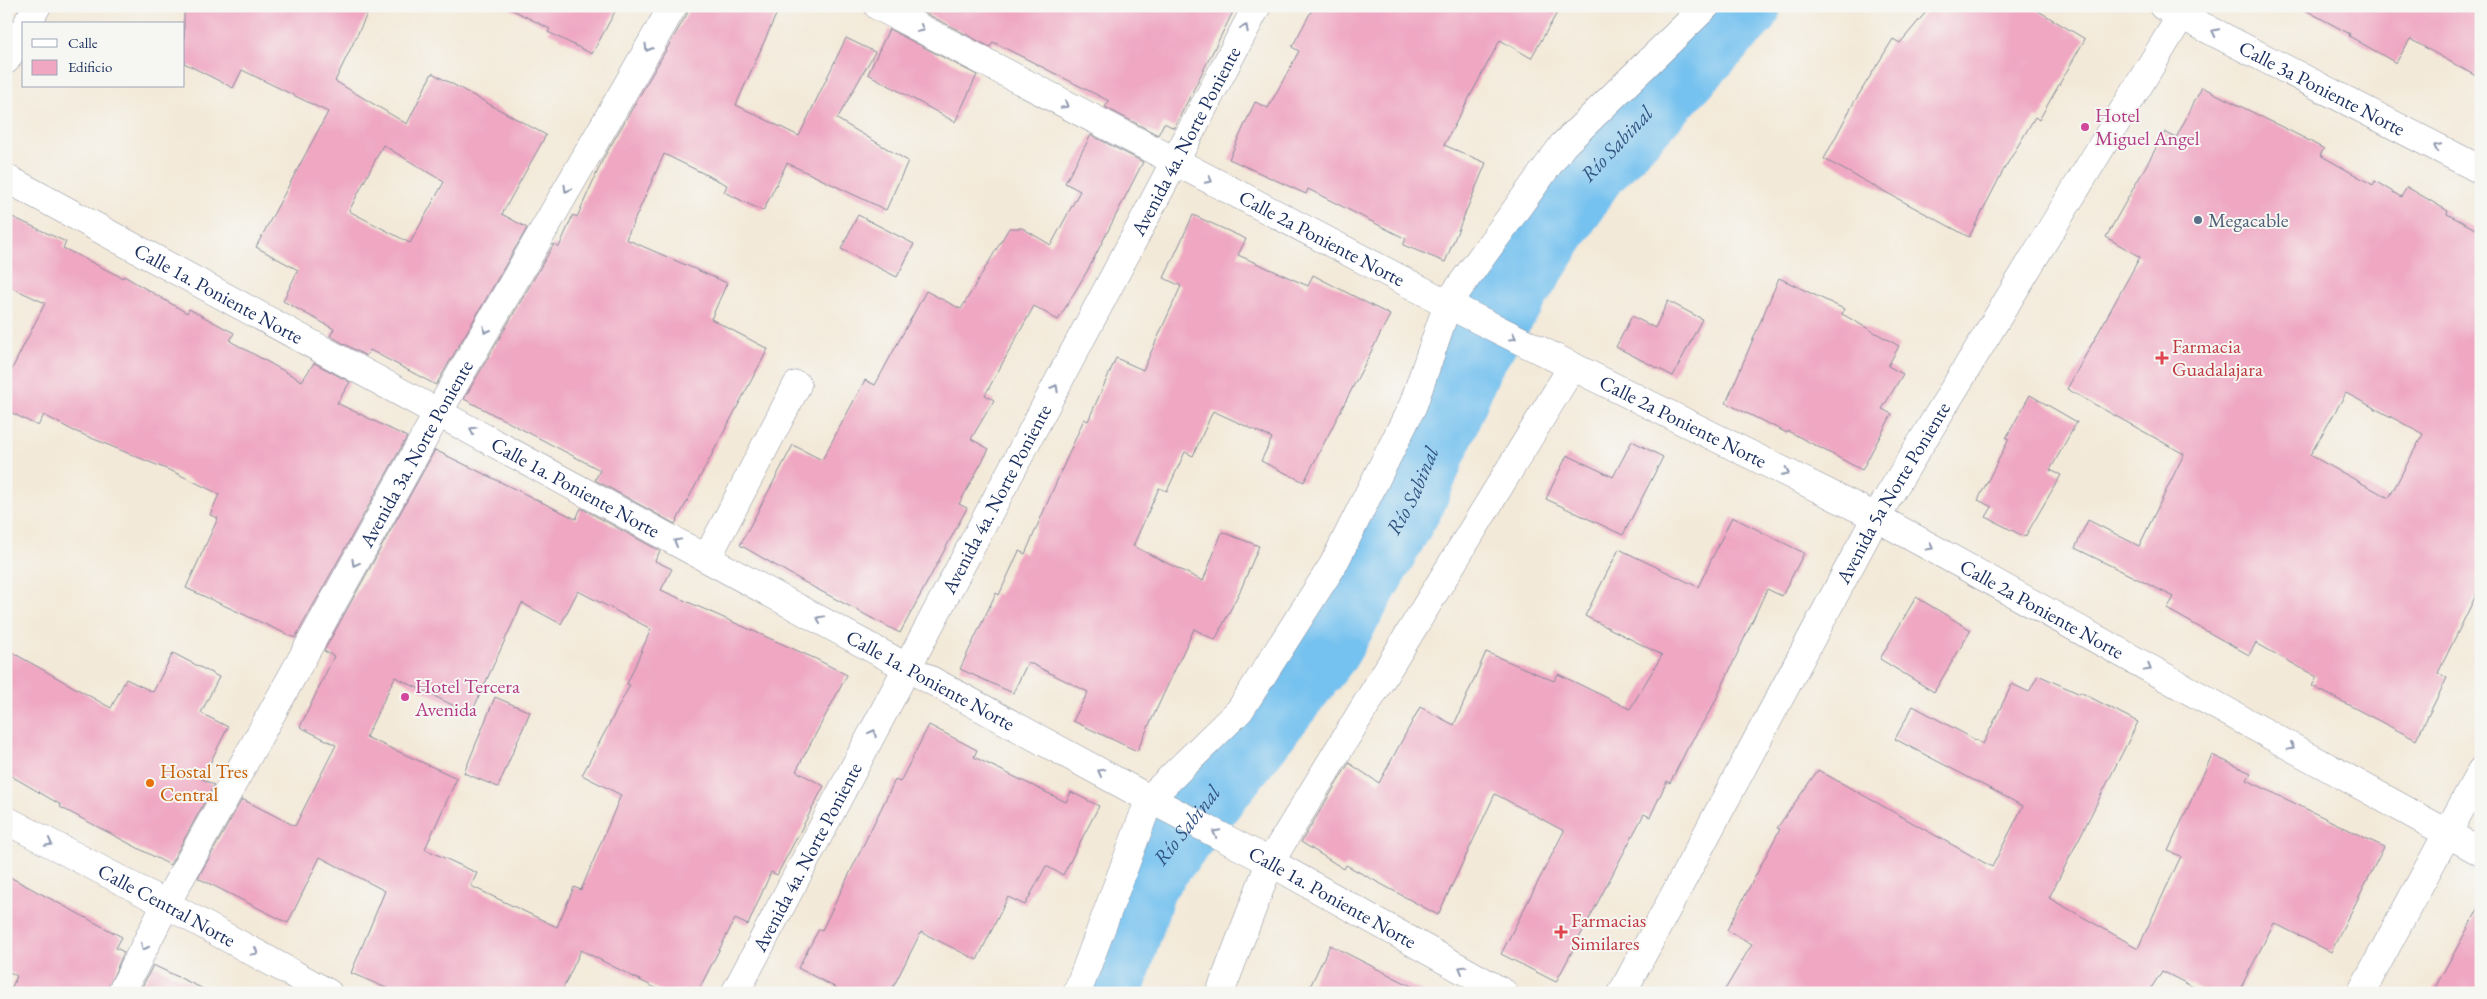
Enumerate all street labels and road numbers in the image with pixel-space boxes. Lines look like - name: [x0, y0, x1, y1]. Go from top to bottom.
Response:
- street label: Calle 3a Poniente Norte: [2235, 34, 2410, 142]
- street label: Avenida 4a. Norte Poniente: [1124, 41, 1247, 241]
- street label: Calle 2a Poniente Norte: [1235, 184, 1410, 292]
- street label: Calle 1a. Poniente Norte: [130, 237, 308, 350]
- street label: Avenida 3a. Norte Poniente: [353, 355, 479, 553]
- street label: Calle 2a Poniente Norte: [1595, 369, 1771, 474]
- street label: Avenida 5a Norte Poniente: [1829, 397, 1956, 589]
- street label: Avenida 4a. Norte Poniente: [935, 399, 1057, 599]
- street label: Calle 1a. Poniente Norte: [487, 431, 665, 544]
- street label: Calle 2a Poniente Norte: [1955, 553, 2129, 665]
- street label: Calle 1a. Poniente Norte: [842, 624, 1020, 736]
- street label: Avenida 4a. Norte Poniente: [746, 757, 868, 957]
- street label: Calle 1a. Poniente Norte: [1244, 840, 1421, 954]
- street label: Calle Central Norte: [94, 858, 240, 953]

